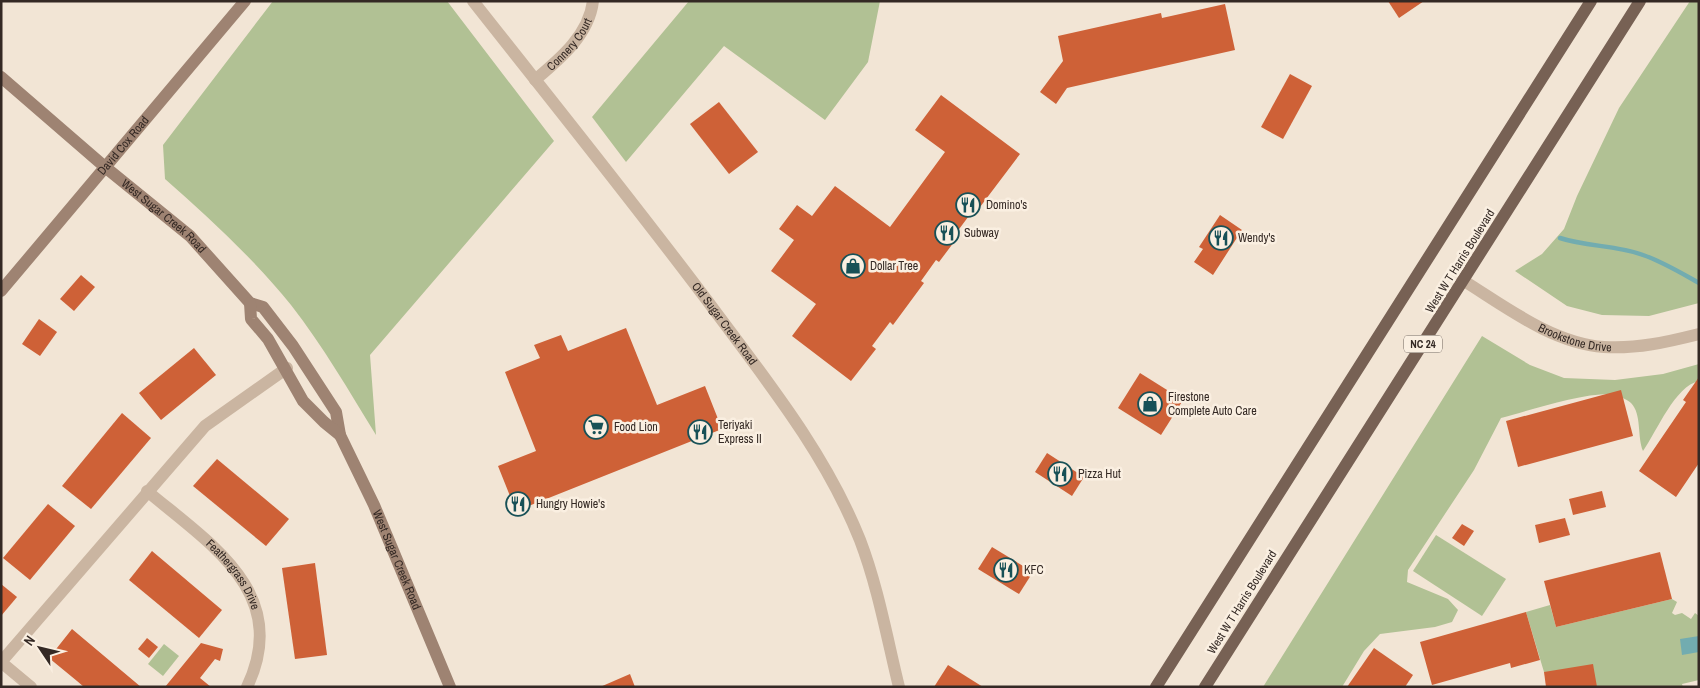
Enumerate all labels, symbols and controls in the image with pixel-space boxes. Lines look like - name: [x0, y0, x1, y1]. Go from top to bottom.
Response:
- street label: Connery Court: [543, 15, 596, 74]
- street label: David Cox Road: [94, 113, 153, 178]
- street label: West Sugar Creek Road: [118, 175, 210, 256]
- restaurant icon: Domino's: [955, 192, 981, 218]
- place label: Domino's: [986, 197, 1027, 213]
- street label: West W T Harris Boulevard: [1422, 206, 1498, 316]
- restaurant icon: Subway: [934, 220, 960, 246]
- place label: Subway: [964, 225, 999, 241]
- restaurant icon: Wendy's: [1208, 225, 1234, 251]
- place label: Wendy's: [1238, 230, 1275, 246]
- shop icon: Dollar Tree: [840, 253, 866, 279]
- place label: Dollar Tree: [870, 258, 918, 274]
- street label: Old Sugar Creek Road: [688, 279, 761, 368]
- street label: Brookstone Drive: [1535, 320, 1612, 355]
- road number: NC 24: [1404, 336, 1442, 352]
- place label: Firestone Complete Auto Care: [1168, 389, 1257, 419]
- shop icon: Firestone Complete Auto Care: [1137, 391, 1163, 417]
- supermarket icon: Food Lion: [583, 414, 609, 440]
- place label: Teriyaki Express II: [718, 417, 762, 447]
- place label: Food Lion: [614, 419, 658, 435]
- restaurant icon: Teriyaki Express II: [687, 419, 713, 445]
- restaurant icon: Pizza Hut: [1047, 461, 1073, 487]
- place label: Pizza Hut: [1078, 466, 1121, 482]
- restaurant icon: Hungry Howie's: [505, 491, 531, 517]
- place label: Hungry Howie's: [536, 496, 605, 512]
- street label: West Sugar Creek Road: [369, 507, 425, 612]
- street label: Feathergrass Drive: [202, 536, 263, 612]
- street label: West W T Harris Boulevard: [1204, 547, 1280, 657]
- restaurant icon: KFC: [993, 557, 1019, 583]
- place label: KFC: [1024, 562, 1044, 578]
- north arrow: [15, 623, 65, 673]
- text: N: [20, 632, 39, 649]

